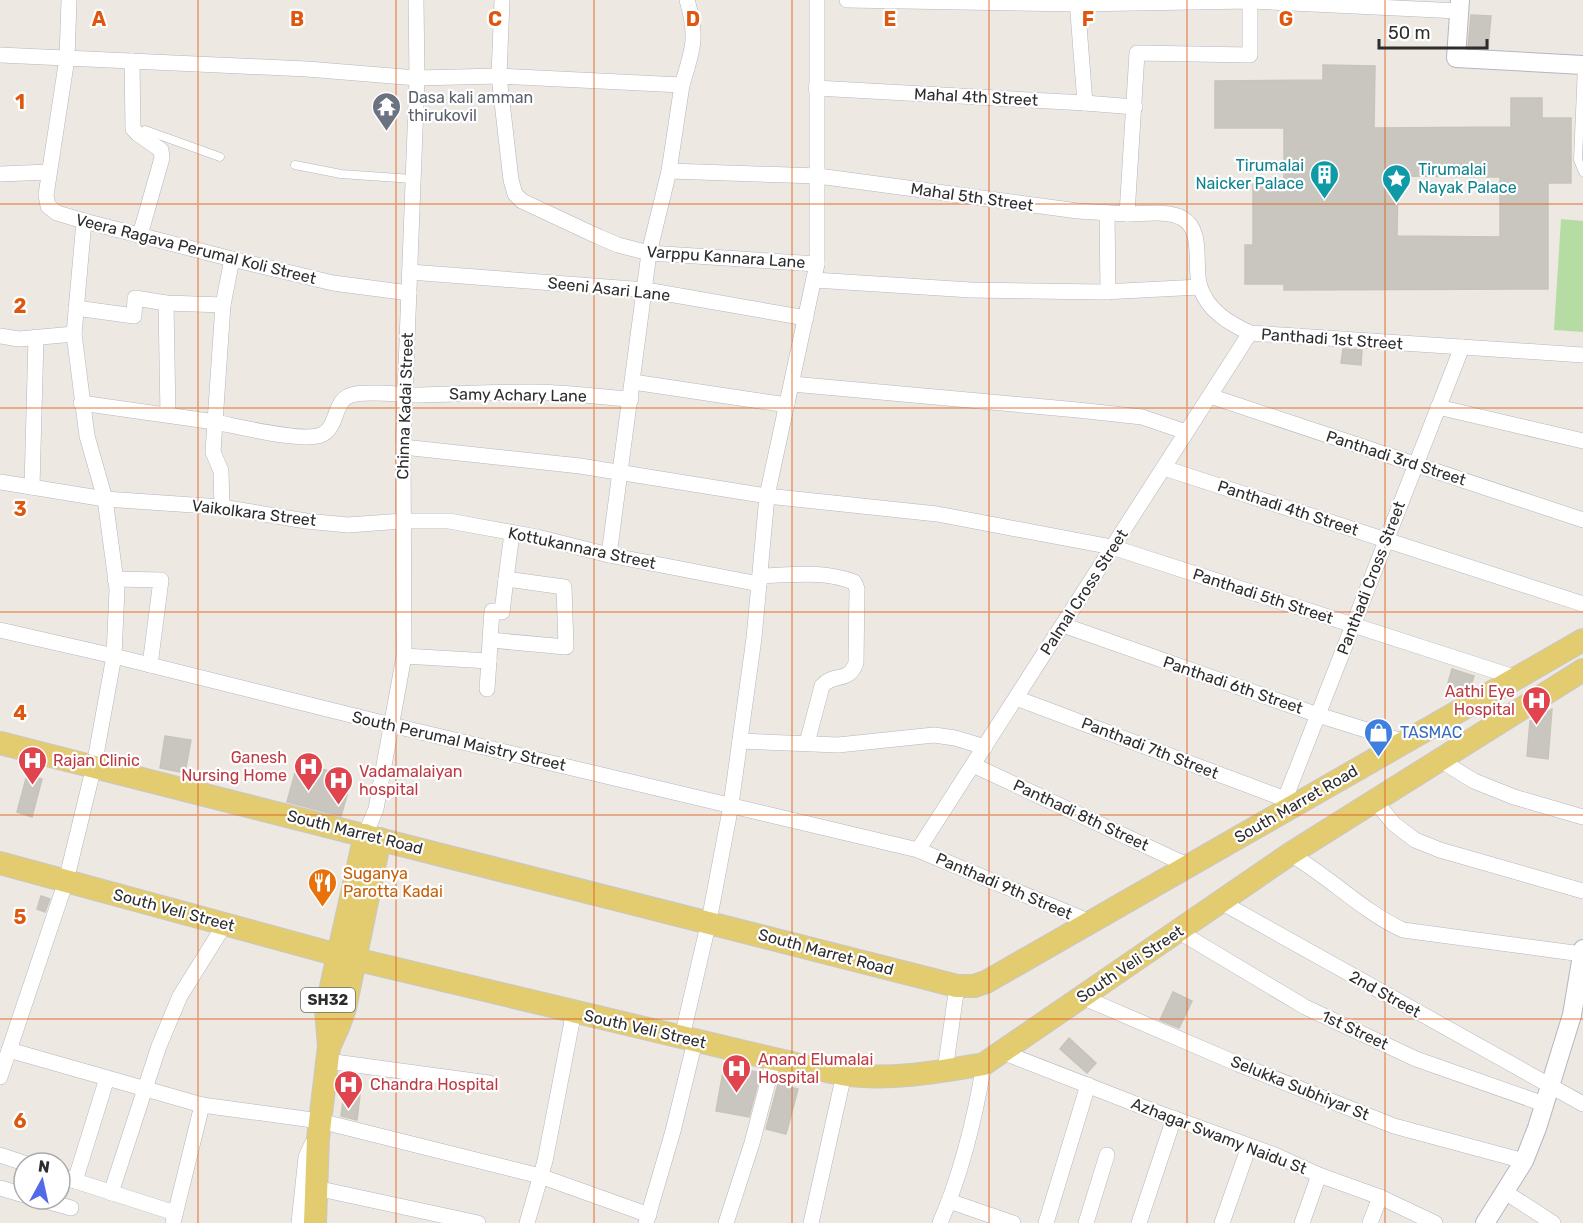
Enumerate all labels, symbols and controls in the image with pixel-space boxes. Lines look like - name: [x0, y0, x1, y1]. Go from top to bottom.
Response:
- text: A: [92, 7, 107, 31]
- text: B: [290, 7, 304, 31]
- text: C: [488, 7, 502, 31]
- text: D: [686, 7, 700, 31]
- text: E: [884, 7, 896, 31]
- text: F: [1082, 7, 1094, 31]
- text: G: [1279, 7, 1293, 31]
- scale bar: [1379, 12, 1487, 50]
- text: 50 m: [1388, 22, 1431, 44]
- street label: Mahal 4th Street: [914, 84, 1038, 110]
- place label: Dasa kali amman thirukovil: [408, 88, 533, 125]
- text: 1: [15, 90, 25, 114]
- temple icon: Dasa kali amman thirukovil: [371, 90, 403, 132]
- place label: Tirumalai Naicker Palace: [1195, 156, 1304, 193]
- building icon: Tirumalai Naicker Palace: [1309, 158, 1341, 200]
- place label: Tirumalai Nayak Palace: [1418, 160, 1517, 197]
- place icon: Tirumalai Nayak Palace: [1381, 162, 1413, 204]
- street label: Mahal 5th Street: [909, 179, 1035, 215]
- street label: Veera Ragava Perumal Koli Street: [74, 210, 318, 288]
- street label: Varppu Kannara Lane: [646, 242, 806, 272]
- street label: Seeni Asari Lane: [547, 273, 671, 305]
- text: 2: [14, 294, 27, 318]
- street label: Panthadi 1st Street: [1260, 325, 1404, 353]
- street label: Chinna Kadai Street: [393, 332, 417, 480]
- street label: Samy Achary Lane: [449, 384, 587, 406]
- street label: Panthadi 3rd Street: [1324, 426, 1468, 490]
- street label: Panthadi 4th Street: [1215, 476, 1361, 540]
- street label: Vaikolkara Street: [191, 496, 317, 530]
- text: 3: [13, 497, 27, 521]
- street label: Panthadi Cross Street: [1333, 499, 1409, 657]
- street label: Kottukannara Street: [506, 523, 658, 573]
- street label: Palmal Cross Street: [1036, 526, 1132, 658]
- street label: Panthadi 5th Street: [1190, 564, 1336, 628]
- street label: Panthadi 6th Street: [1161, 652, 1305, 718]
- place label: Aathi Eye Hospital: [1445, 682, 1515, 719]
- hospital icon: Aathi Eye Hospital: [1520, 684, 1552, 726]
- text: 4: [13, 701, 27, 725]
- street label: South Perumal Maistry Street: [350, 707, 568, 775]
- street label: Panthadi 7th Street: [1079, 713, 1221, 783]
- shop icon: TASMAC: [1363, 716, 1395, 758]
- place label: TASMAC: [1400, 723, 1462, 742]
- hospital icon: Rajan Clinic: [16, 744, 48, 786]
- place label: Ganesh Nursing Home: [181, 748, 287, 785]
- hospital icon: Ganesh Nursing Home: [292, 750, 324, 792]
- place label: Rajan Clinic: [53, 751, 140, 770]
- street label: South Marret Road: [1231, 761, 1361, 847]
- place label: Vadamalaiyan hospital: [359, 762, 462, 799]
- hospital icon: Vadamalaiyan hospital: [322, 764, 354, 806]
- street label: Panthadi 8th Street: [1010, 775, 1152, 855]
- street label: South Marret Road: [285, 806, 425, 858]
- street label: Panthadi 9th Street: [933, 849, 1075, 923]
- place label: Suganya Parotta Kadai: [343, 864, 443, 901]
- restaurant icon: Suganya Parotta Kadai: [306, 866, 338, 908]
- street label: South Veli Street: [111, 885, 237, 935]
- text: 5: [14, 905, 27, 929]
- street label: South Veli Street: [1073, 921, 1187, 1007]
- street label: South Marret Road: [756, 925, 896, 979]
- street label: 2nd Street: [1346, 967, 1424, 1021]
- road number: SH32: [301, 988, 355, 1012]
- street label: South Veli Street: [582, 1006, 708, 1052]
- street label: 1st Street: [1319, 1006, 1391, 1054]
- place label: Anand Elumalai Hospital: [758, 1050, 873, 1087]
- hospital icon: Anand Elumalai Hospital: [721, 1052, 753, 1094]
- street label: Selukka Subhiyar St: [1228, 1052, 1372, 1124]
- hospital icon: Chandra Hospital: [333, 1068, 365, 1110]
- place label: Chandra Hospital: [370, 1075, 498, 1094]
- street label: Azhagar Swamy Naidu St: [1129, 1094, 1309, 1178]
- text: 6: [13, 1109, 27, 1133]
- north arrow: [12, 1151, 72, 1211]
- text: N: [37, 1156, 51, 1177]

